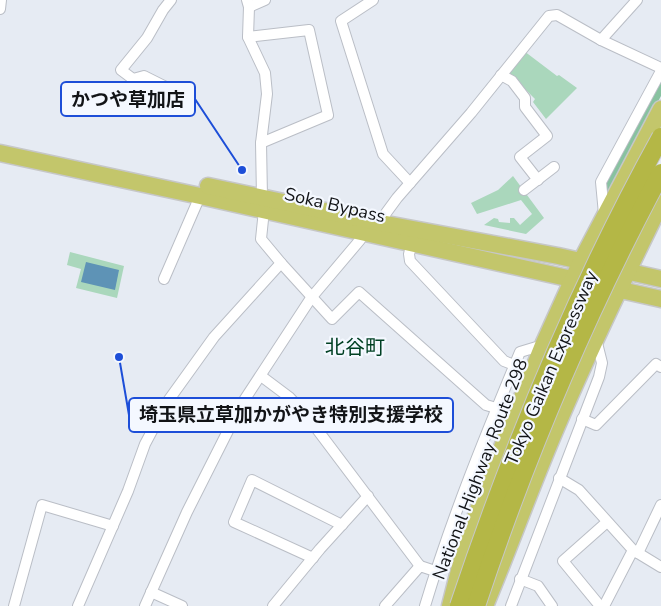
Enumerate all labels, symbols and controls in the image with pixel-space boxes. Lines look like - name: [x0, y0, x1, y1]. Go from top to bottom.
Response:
- callout: かつや草加店: [61, 82, 195, 116]
- text: かつや草加店: [71, 87, 185, 113]
- street label: Soka Bypass: [282, 182, 388, 228]
- street label: Tokyo Gaikan Expressway: [499, 266, 603, 469]
- district label: 北谷町: [325, 334, 385, 361]
- street label: National Highway Route 298: [427, 355, 533, 583]
- callout: 埼玉県立草加かがやき特別支援学校: [129, 398, 453, 432]
- text: 埼玉県立草加かがやき特別支援学校: [139, 402, 443, 428]

